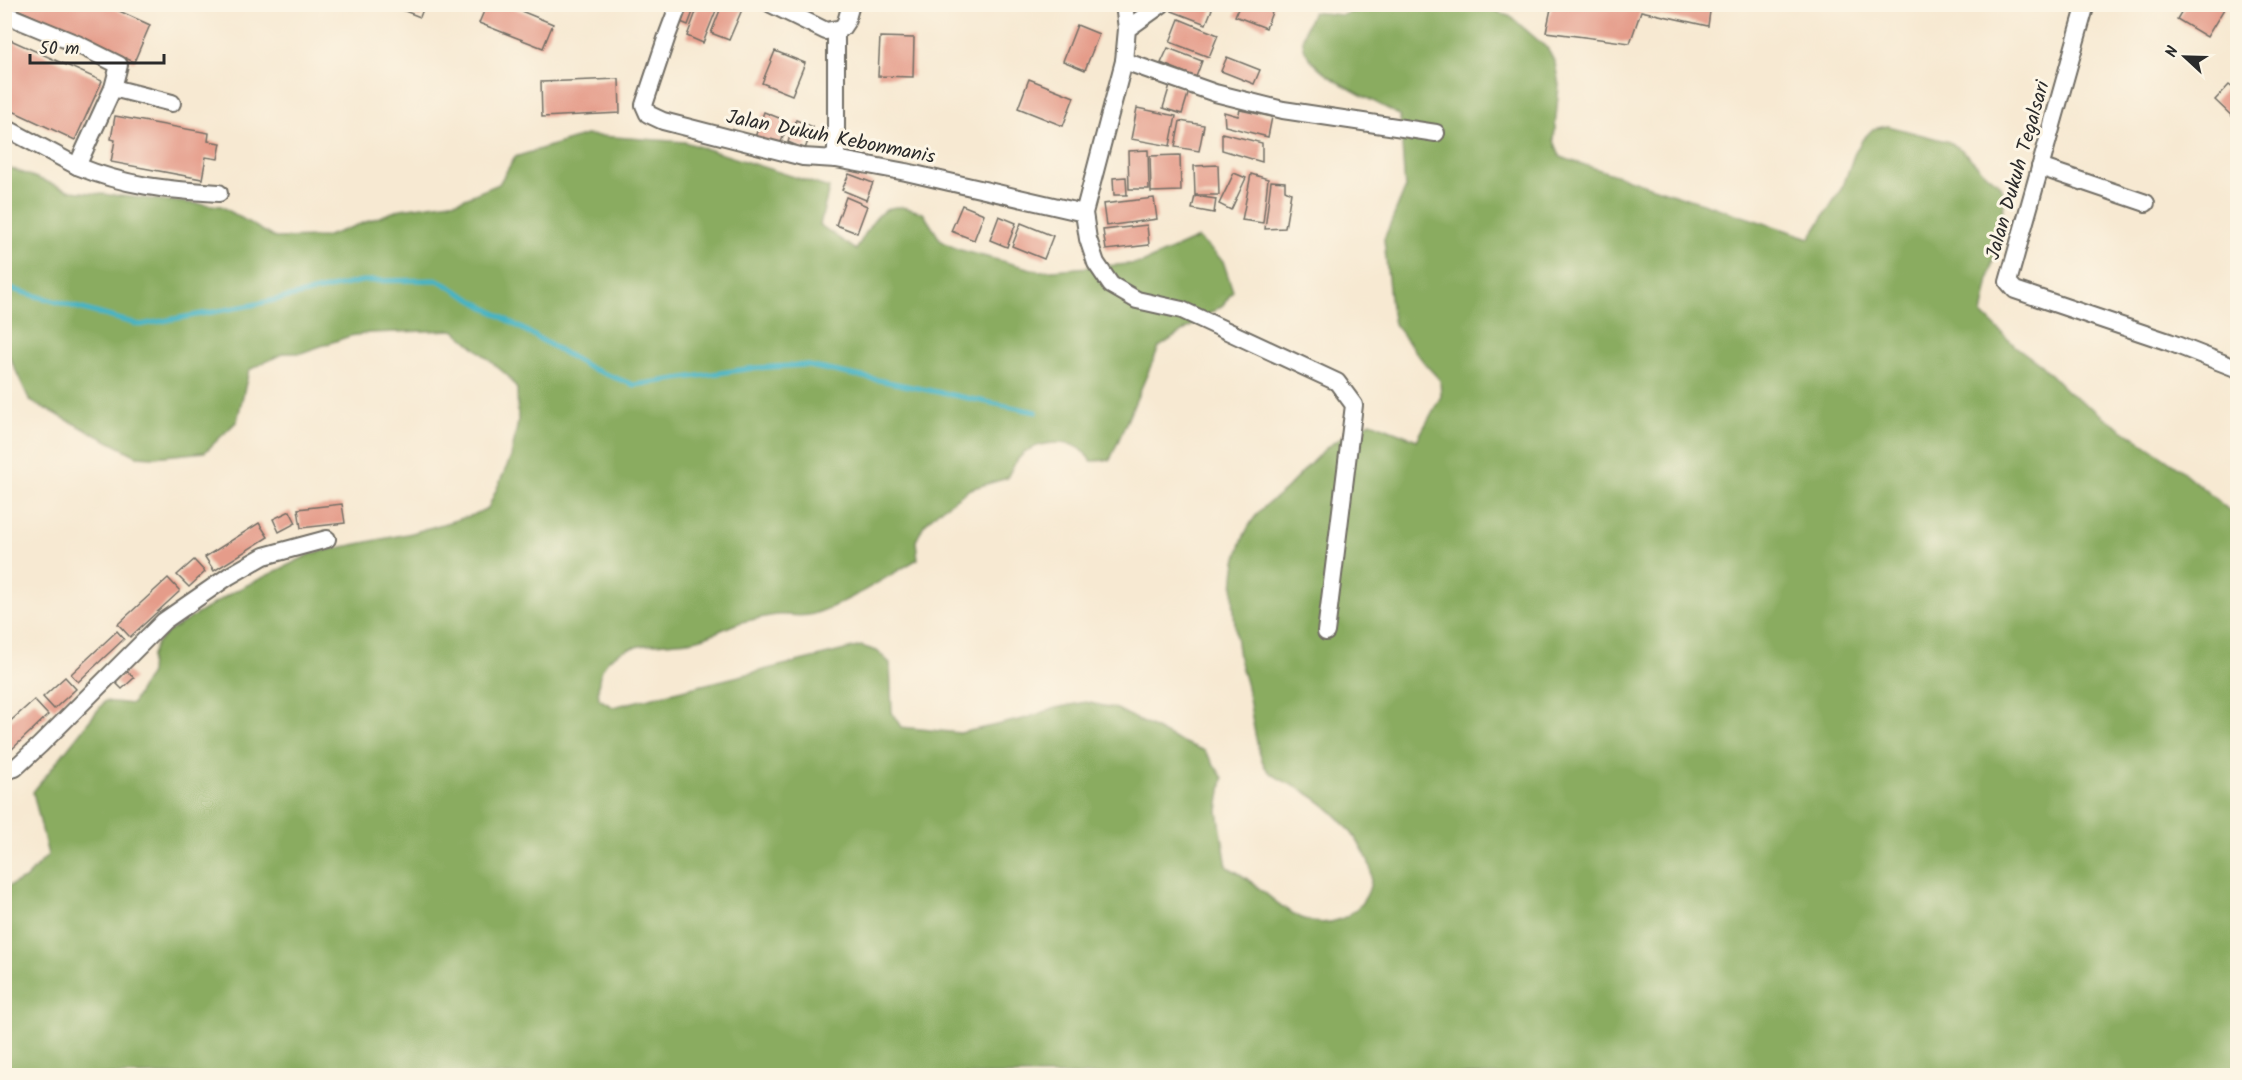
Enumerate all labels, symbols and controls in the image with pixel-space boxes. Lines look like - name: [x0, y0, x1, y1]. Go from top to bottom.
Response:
- scale bar: [30, 27, 164, 65]
- north arrow: [2155, 27, 2215, 87]
- text: 50 m: [39, 35, 79, 64]
- text: N: [2159, 43, 2186, 61]
- street label: Jalan Dukuh Tegalsari: [1978, 76, 2060, 264]
- street label: Jalan Dukuh Kebonmanis: [723, 102, 938, 174]

